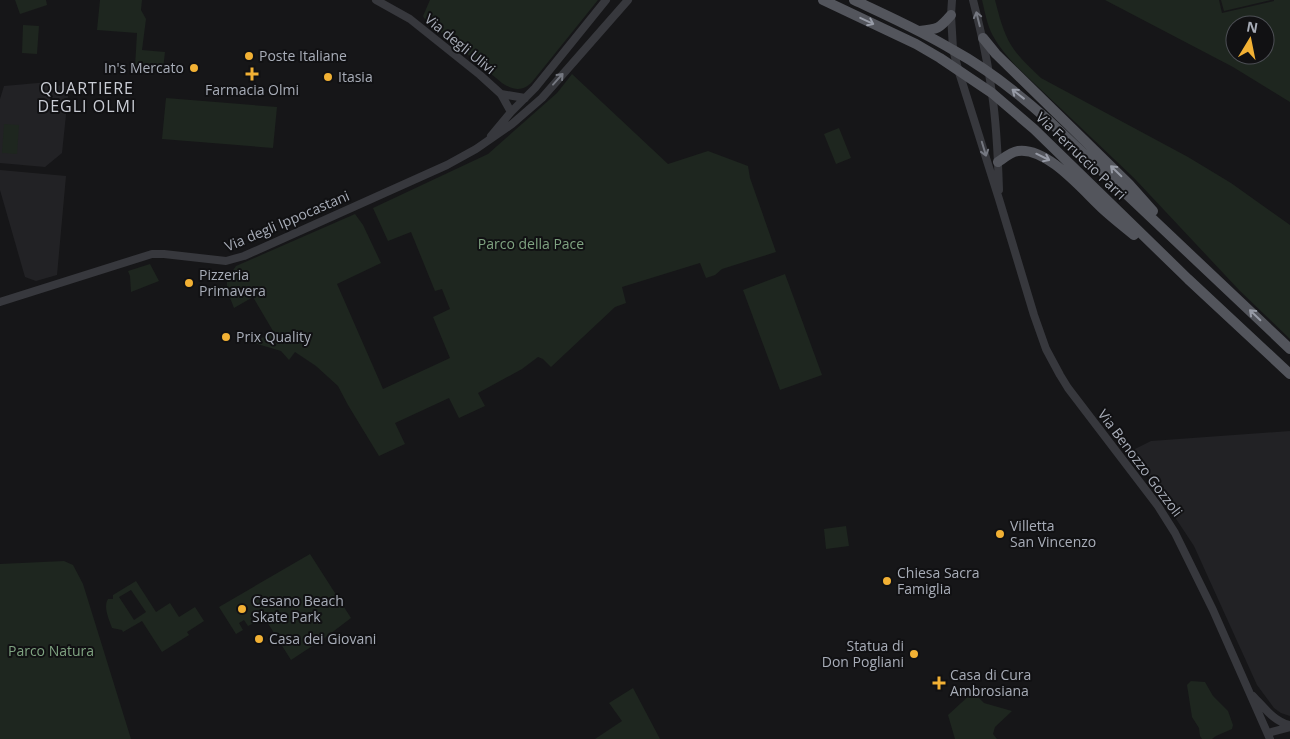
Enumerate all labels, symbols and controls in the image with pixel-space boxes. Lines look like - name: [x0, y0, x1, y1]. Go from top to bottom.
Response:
- street label: Via degli Ulivi: [421, 9, 500, 78]
- one-way arrow: [973, 11, 982, 27]
- north arrow: [1225, 15, 1275, 65]
- text: N: [1245, 16, 1260, 37]
- one-way arrow: [859, 17, 874, 26]
- place label: Poste Italiane: [259, 46, 347, 65]
- marker: Poste Italiane: [243, 50, 255, 62]
- place label: In's Mercato: [104, 58, 184, 77]
- marker: In's Mercato: [188, 62, 200, 74]
- place label: Itasia: [338, 67, 373, 86]
- marker: Farmacia Olmi: [246, 68, 258, 80]
- marker: Itasia: [322, 71, 334, 83]
- one-way arrow: [552, 73, 564, 86]
- district label: QUARTIERE DEGLI OLMI: [38, 77, 136, 117]
- place label: Farmacia Olmi: [205, 80, 299, 99]
- one-way arrow: [1012, 89, 1025, 100]
- street label: Via Ferruccio Parri: [1032, 108, 1131, 204]
- one-way arrow: [979, 141, 989, 157]
- one-way arrow: [1035, 152, 1050, 162]
- one-way arrow: [1109, 165, 1122, 177]
- street label: Via degli Ippocastani: [222, 186, 352, 255]
- park label: Parco della Pace: [478, 234, 584, 253]
- place label: Pizzeria Primavera: [199, 265, 266, 300]
- marker: Pizzeria Primavera: [183, 277, 195, 289]
- one-way arrow: [1248, 309, 1261, 321]
- place label: Prix Quality: [236, 327, 312, 346]
- marker: Prix Quality: [220, 331, 232, 343]
- street label: Via Benozzo Gozzoli: [1094, 405, 1187, 520]
- place label: Villetta San Vincenzo: [1010, 516, 1096, 551]
- marker: Villetta San Vincenzo: [994, 528, 1006, 540]
- place label: Chiesa Sacra Famiglia: [897, 563, 980, 598]
- marker: Chiesa Sacra Famiglia: [881, 575, 893, 587]
- place label: Cesano Beach Skate Park: [252, 591, 344, 626]
- marker: Cesano Beach Skate Park: [236, 603, 248, 615]
- place label: Casa dei Giovani: [269, 629, 376, 648]
- marker: Casa dei Giovani: [253, 633, 265, 645]
- place label: Statua di Don Pogliani: [822, 636, 904, 671]
- park label: Parco Natura: [8, 641, 94, 660]
- marker: Statua di Don Pogliani: [908, 648, 920, 660]
- place label: Casa di Cura Ambrosiana: [950, 665, 1031, 700]
- marker: Casa di Cura Ambrosiana: [932, 676, 946, 690]

